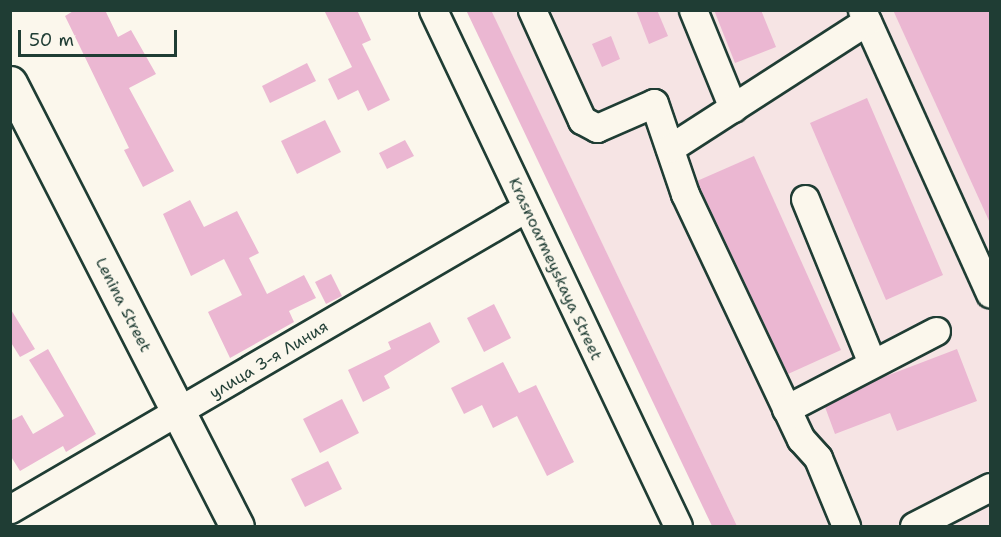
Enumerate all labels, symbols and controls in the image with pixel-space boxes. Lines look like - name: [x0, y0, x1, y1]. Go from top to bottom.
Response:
- scale bar: [21, 18, 180, 56]
- text: 50 m: [29, 28, 74, 52]
- street label: Krasnoarmeyskaya Street: [504, 175, 606, 363]
- street label: Lenina Street: [91, 255, 155, 355]
- street label: улица 3-я Линия: [206, 317, 332, 403]

